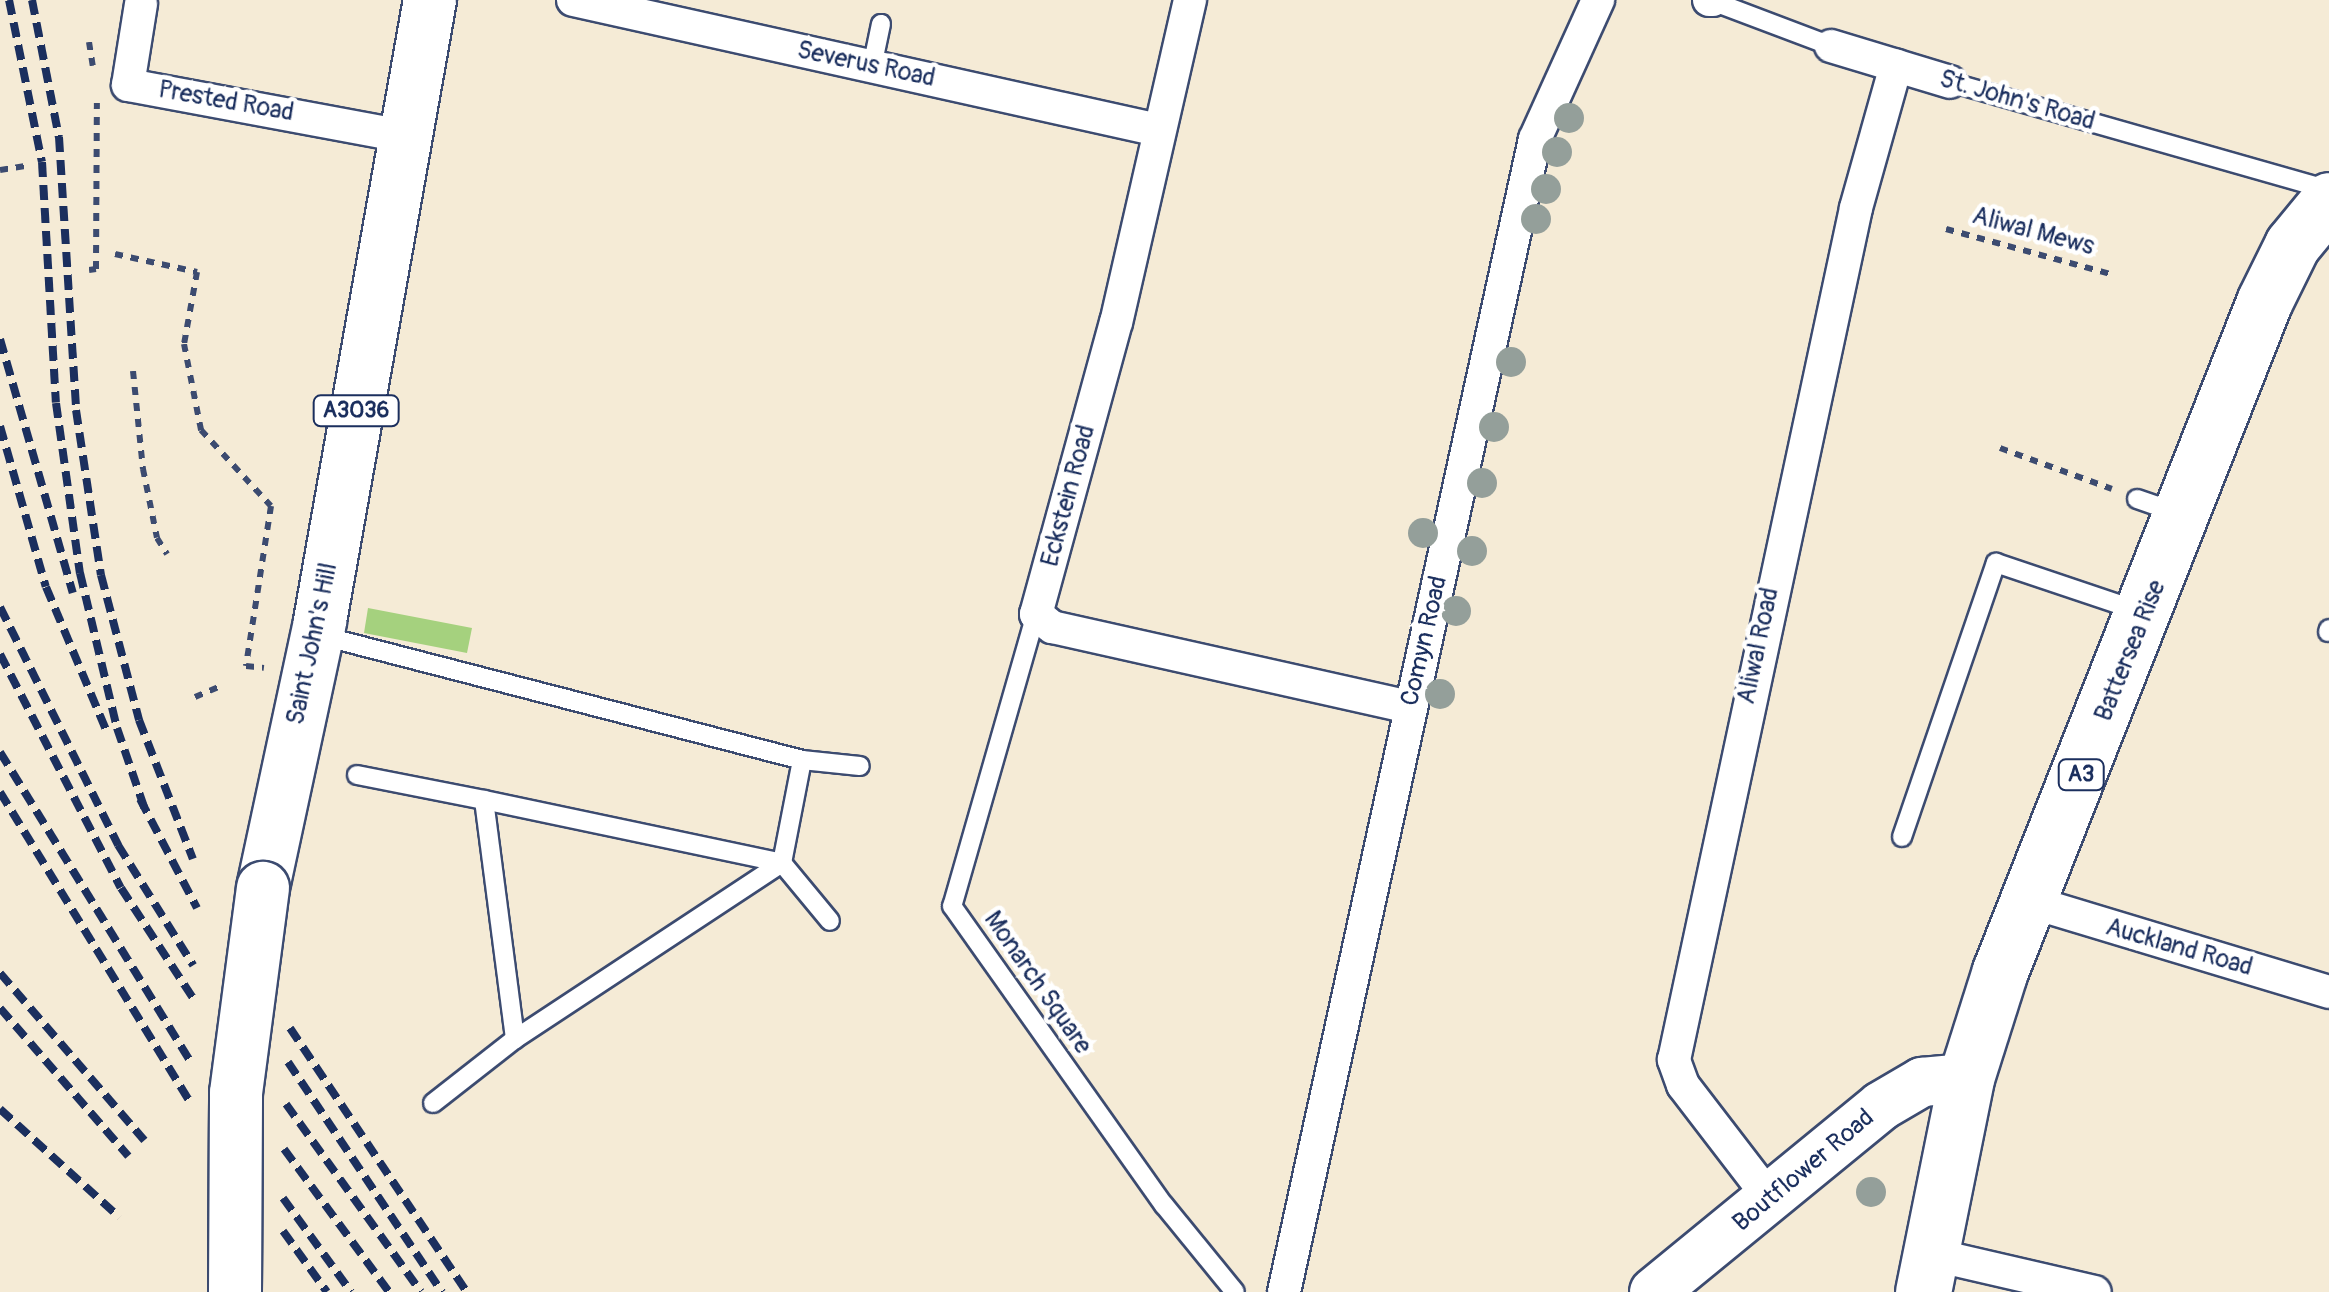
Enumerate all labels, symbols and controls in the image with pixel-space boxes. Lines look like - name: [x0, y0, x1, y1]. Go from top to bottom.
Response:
- street label: Severus Road: [794, 36, 938, 94]
- street label: St. John's Road: [1936, 65, 2098, 137]
- street label: Prested Road: [156, 75, 296, 129]
- street label: Aliwal Mews: [1969, 201, 2097, 263]
- road number: A3036: [311, 394, 401, 428]
- street label: Eckstein Road: [1036, 422, 1102, 570]
- street label: Saint John's Hill: [281, 560, 345, 728]
- street label: Comyn Road: [1396, 573, 1454, 709]
- street label: Battersea Rise: [2089, 576, 2173, 726]
- street label: Aliwal Road: [1732, 585, 1786, 707]
- road number: A3: [2056, 758, 2106, 792]
- street label: Monarch Square: [977, 906, 1097, 1060]
- street label: Auckland Road: [2102, 913, 2256, 983]
- street label: Boutflower Road: [1727, 1103, 1881, 1239]

